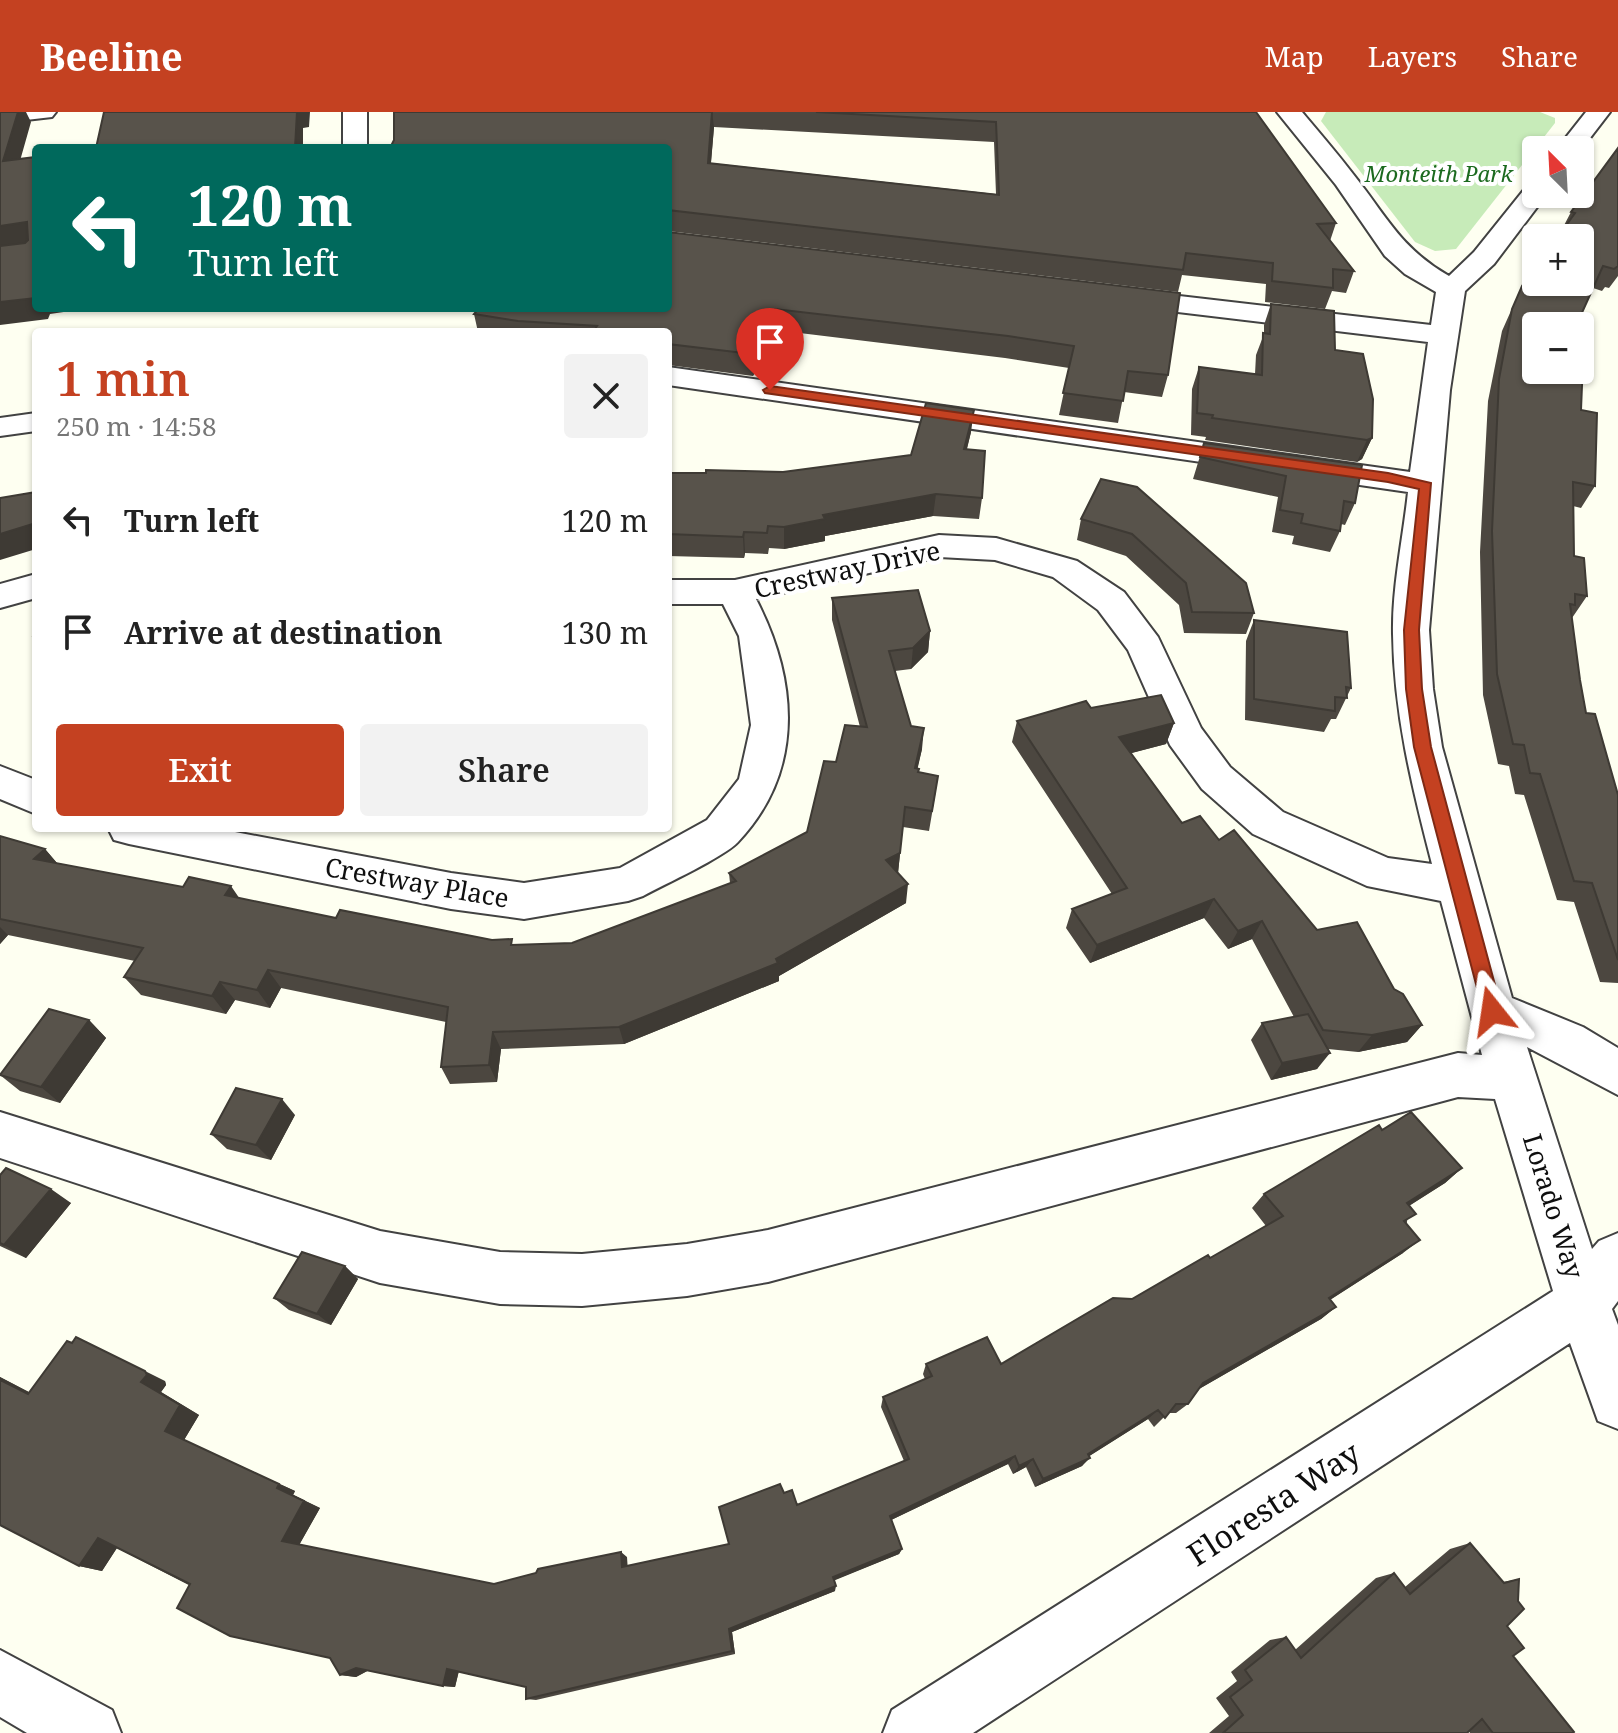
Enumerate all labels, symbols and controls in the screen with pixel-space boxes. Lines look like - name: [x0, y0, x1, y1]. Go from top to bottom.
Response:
- text: Beeline: [40, 30, 183, 82]
- text: Map: [1265, 37, 1324, 75]
- text: Layers: [1368, 37, 1457, 75]
- text: Share: [1501, 37, 1578, 75]
- north arrow: [1522, 136, 1594, 208]
- map controls: [1522, 136, 1594, 384]
- park label: Monteith Park: [1364, 158, 1515, 188]
- text: 120 m: [188, 166, 353, 242]
- icon: left: [56, 176, 160, 280]
- button: +: [1522, 224, 1594, 296]
- text: Turn left: [188, 238, 339, 287]
- pin: [736, 308, 804, 390]
- button: −: [1522, 312, 1594, 384]
- icon: arrive: [748, 320, 792, 364]
- text: 1 min: [56, 345, 190, 410]
- button: close: [564, 354, 648, 438]
- text: 250 m · 14:58: [56, 408, 217, 444]
- icon: left: [56, 498, 100, 542]
- text: Turn left: [124, 500, 259, 541]
- text: 120 m: [562, 500, 648, 541]
- street label: Crestway Drive: [751, 532, 943, 606]
- icon: arrive: [56, 610, 100, 654]
- text: Arrive at destination: [124, 612, 443, 653]
- text: 130 m: [562, 612, 648, 653]
- button: Exit: [56, 724, 344, 816]
- button: Share: [360, 724, 648, 816]
- street label: Crestway Place: [322, 848, 512, 916]
- position arrow: [1450, 969, 1534, 1053]
- street label: Lorado Way: [1515, 1129, 1593, 1283]
- street label: Floresta Way: [1178, 1430, 1369, 1575]

